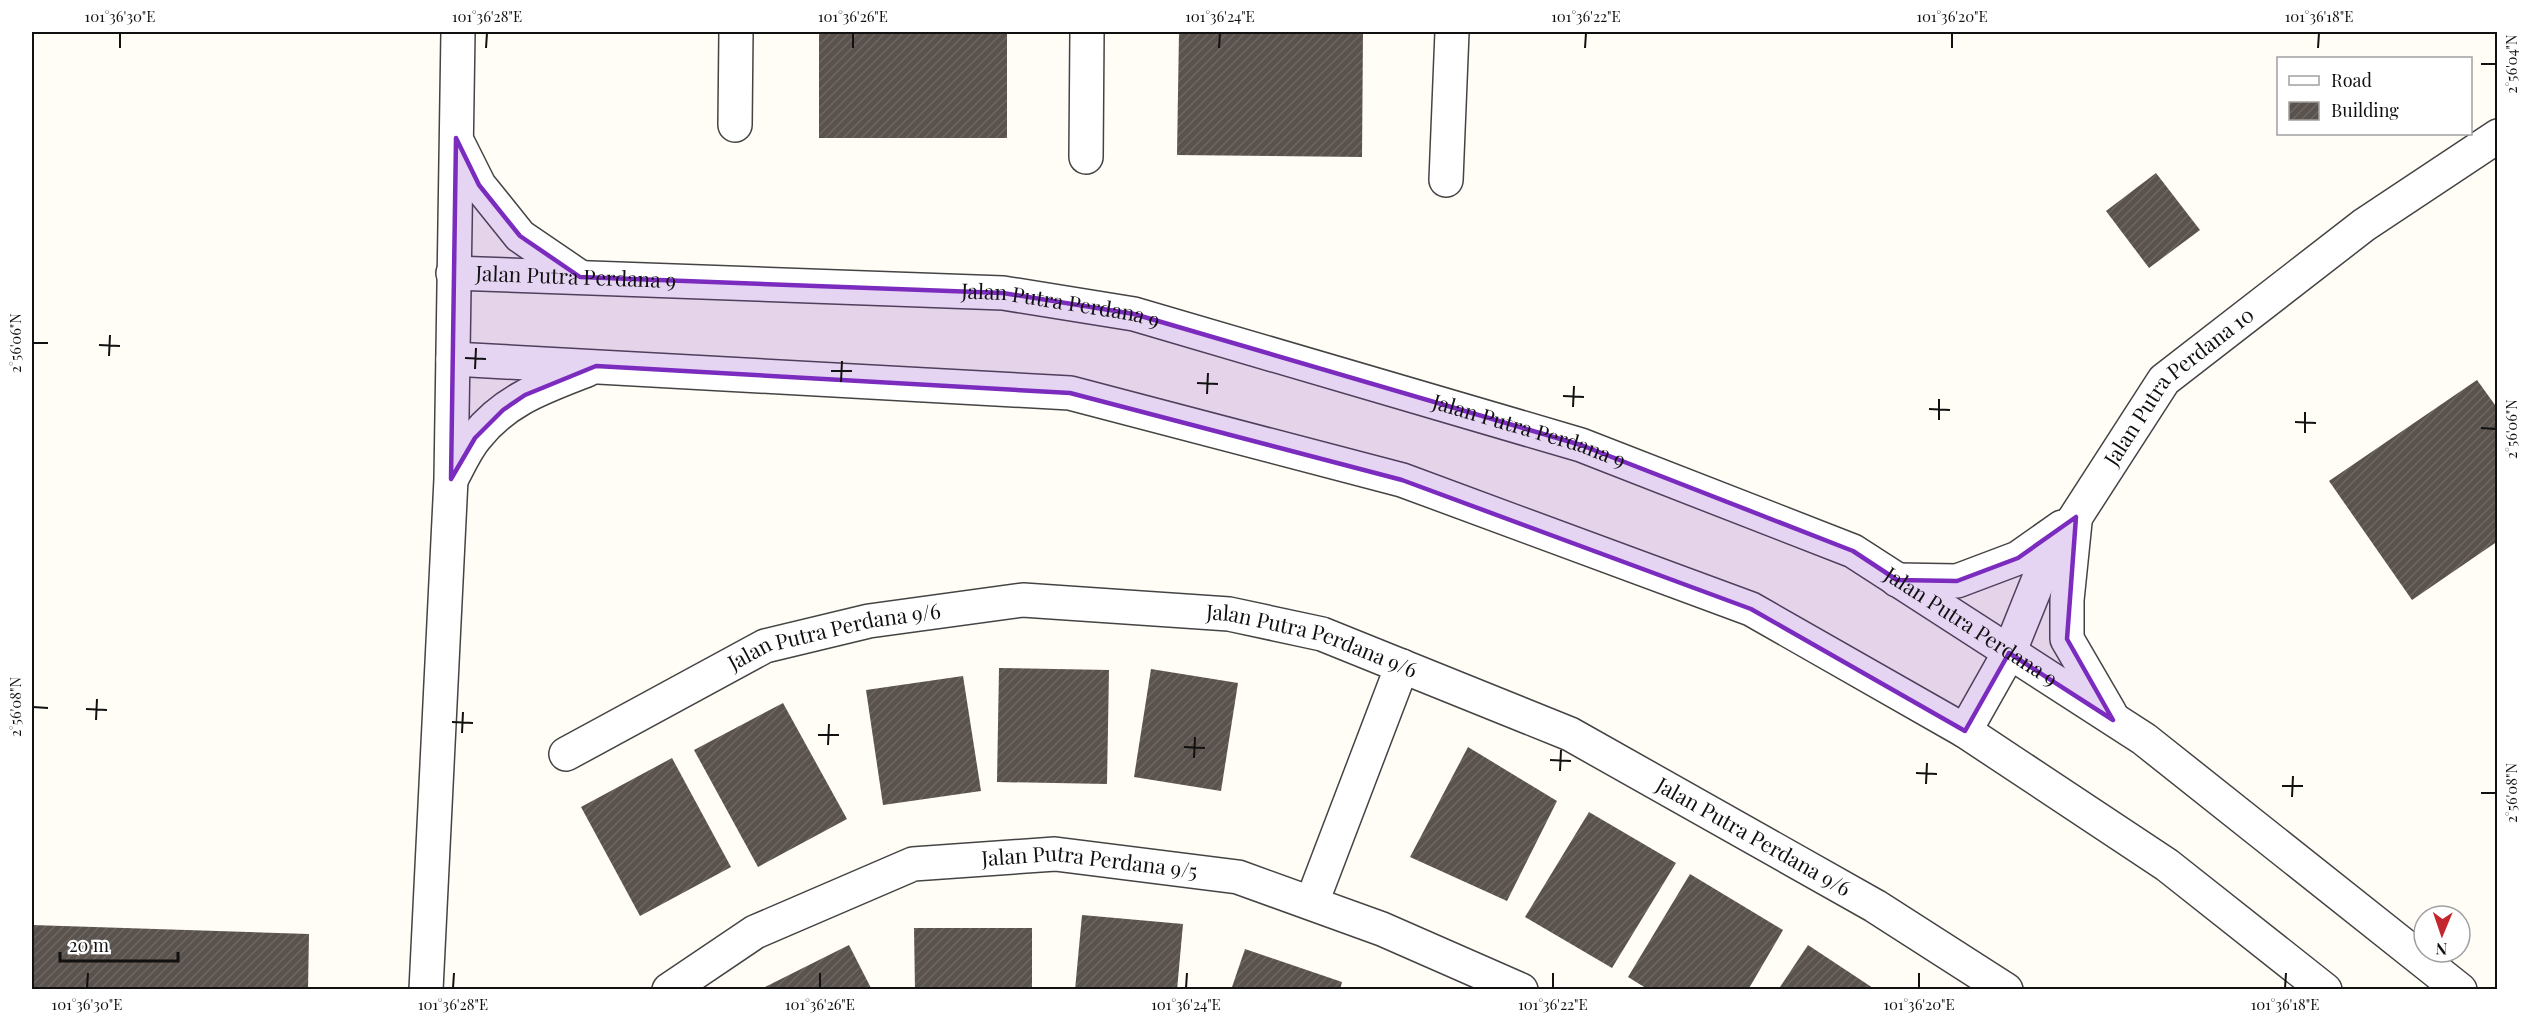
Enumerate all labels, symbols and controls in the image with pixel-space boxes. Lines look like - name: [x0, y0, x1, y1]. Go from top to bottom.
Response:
- text: 101°36'30"E: [85, 6, 155, 26]
- text: 101°36'28"E: [452, 6, 522, 26]
- text: 101°36'26"E: [818, 6, 888, 26]
- text: 101°36'24"E: [1185, 6, 1255, 26]
- text: 101°36'22"E: [1551, 6, 1621, 26]
- text: 101°36'20"E: [1916, 6, 1988, 26]
- text: 101°36'18"E: [2285, 6, 2353, 26]
- text: 2°56'04"N: [2501, 34, 2521, 94]
- legend: [2277, 57, 2472, 135]
- text: Road: [2331, 68, 2372, 92]
- text: Building: [2331, 98, 2399, 122]
- street label: Jalan Putra Perdana 9: [474, 258, 677, 293]
- street label: Jalan Putra Perdana 9: [960, 275, 1164, 333]
- street label: Jalan Putra Perdana 10: [2096, 300, 2259, 471]
- text: 2°56'06"N: [5, 313, 25, 373]
- street label: Jalan Putra Perdana 9: [1429, 386, 1630, 473]
- text: 2°56'06"N: [2501, 399, 2521, 459]
- street label: Jalan Putra Perdana 9: [1879, 559, 2064, 692]
- street label: Jalan Putra Perdana 9/6: [721, 595, 942, 676]
- street label: Jalan Putra Perdana 9/6: [1204, 596, 1422, 683]
- text: 2°56'08"N: [5, 677, 25, 737]
- text: 2°56'08"N: [2501, 763, 2521, 823]
- street label: Jalan Putra Perdana 9/6: [1651, 769, 1857, 902]
- street label: Jalan Putra Perdana 9/5: [979, 838, 1199, 884]
- north arrow: [2412, 904, 2472, 964]
- scale bar: [60, 925, 178, 963]
- text: 20 m: [69, 933, 109, 957]
- text: N: [2435, 939, 2448, 960]
- text: 101°36'30"E: [52, 994, 122, 1014]
- text: 101°36'28"E: [418, 994, 488, 1014]
- text: 101°36'26"E: [785, 994, 855, 1014]
- text: 101°36'24"E: [1151, 994, 1221, 1014]
- text: 101°36'22"E: [1518, 994, 1588, 1014]
- text: 101°36'20"E: [1883, 994, 1955, 1014]
- text: 101°36'18"E: [2251, 994, 2319, 1014]

